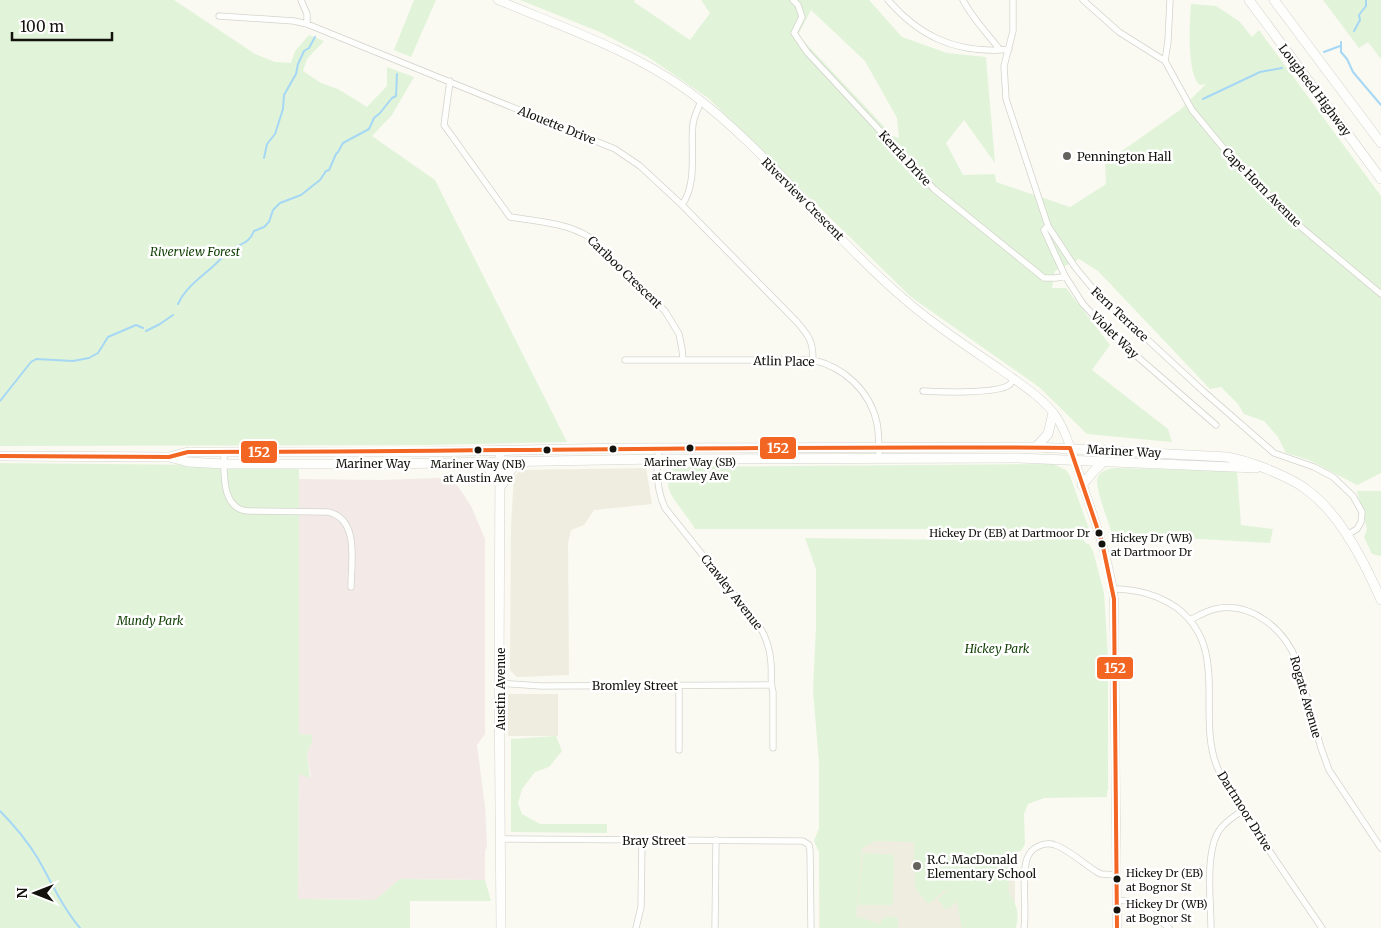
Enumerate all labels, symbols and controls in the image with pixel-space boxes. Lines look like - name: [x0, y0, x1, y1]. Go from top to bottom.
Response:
- scale bar: [12, 10, 112, 42]
- text: 100 m: [20, 17, 64, 36]
- street label: Lougheed Highway: [1275, 41, 1355, 139]
- street label: Alouette Drive: [515, 102, 598, 147]
- street label: Kerria Drive: [876, 127, 934, 189]
- street label: Cape Horn Avenue: [1219, 144, 1305, 230]
- place label: Pennington Hall: [1077, 149, 1172, 164]
- marker: Pennington Hall: [1061, 150, 1073, 162]
- street label: Riverview Crescent: [759, 155, 848, 244]
- street label: Cariboo Crescent: [585, 233, 666, 312]
- park label: Riverview Forest: [150, 244, 241, 259]
- street label: Fern Terrace: [1088, 284, 1152, 344]
- street label: Violet Way: [1087, 308, 1142, 362]
- street label: Atlin Place: [752, 353, 815, 369]
- line badge: 152: [759, 436, 797, 460]
- text: 152: [767, 439, 789, 457]
- line badge: 152: [240, 440, 278, 464]
- street label: Mariner Way: [1086, 442, 1162, 460]
- text: 152: [248, 443, 270, 461]
- marker: Mariner Way (SB) at Crawley Ave: [685, 443, 695, 453]
- unlabelled marker: [608, 444, 618, 454]
- marker: Mariner Way (NB) at Austin Ave: [473, 445, 483, 455]
- unlabelled marker: [542, 445, 552, 455]
- place label: Mariner Way (SB) at Crawley Ave: [644, 455, 736, 483]
- street label: Mariner Way: [336, 456, 410, 471]
- place label: Mariner Way (NB) at Austin Ave: [431, 457, 525, 485]
- place label: Hickey Dr (EB) at Dartmoor Dr: [929, 526, 1090, 540]
- marker: Hickey Dr (EB) at Dartmoor Dr: [1094, 528, 1104, 538]
- place label: Hickey Dr (WB) at Dartmoor Dr: [1111, 531, 1193, 559]
- marker: Hickey Dr (WB) at Dartmoor Dr: [1097, 539, 1107, 549]
- street label: Crawley Avenue: [698, 551, 766, 633]
- park label: Mundy Park: [116, 613, 184, 628]
- park label: Hickey Park: [964, 641, 1030, 656]
- street label: Austin Avenue: [493, 647, 508, 732]
- street label: Rogate Avenue: [1287, 654, 1325, 740]
- line badge: 152: [1096, 656, 1134, 680]
- text: 152: [1104, 659, 1126, 677]
- street label: Bromley Street: [592, 678, 678, 693]
- street label: Dartmoor Drive: [1214, 768, 1276, 854]
- street label: Bray Street: [622, 833, 686, 848]
- place label: R.C. MacDonald Elementary School: [927, 852, 1037, 881]
- marker: R.C. MacDonald Elementary School: [911, 860, 923, 872]
- place label: Hickey Dr (EB) at Bognor St: [1126, 866, 1203, 894]
- north arrow: [10, 868, 60, 918]
- marker: Hickey Dr (EB) at Bognor St: [1112, 874, 1122, 884]
- text: N: [13, 887, 31, 899]
- place label: Hickey Dr (WB) at Bognor St: [1126, 897, 1208, 925]
- marker: Hickey Dr (WB) at Bognor St: [1112, 905, 1122, 915]

